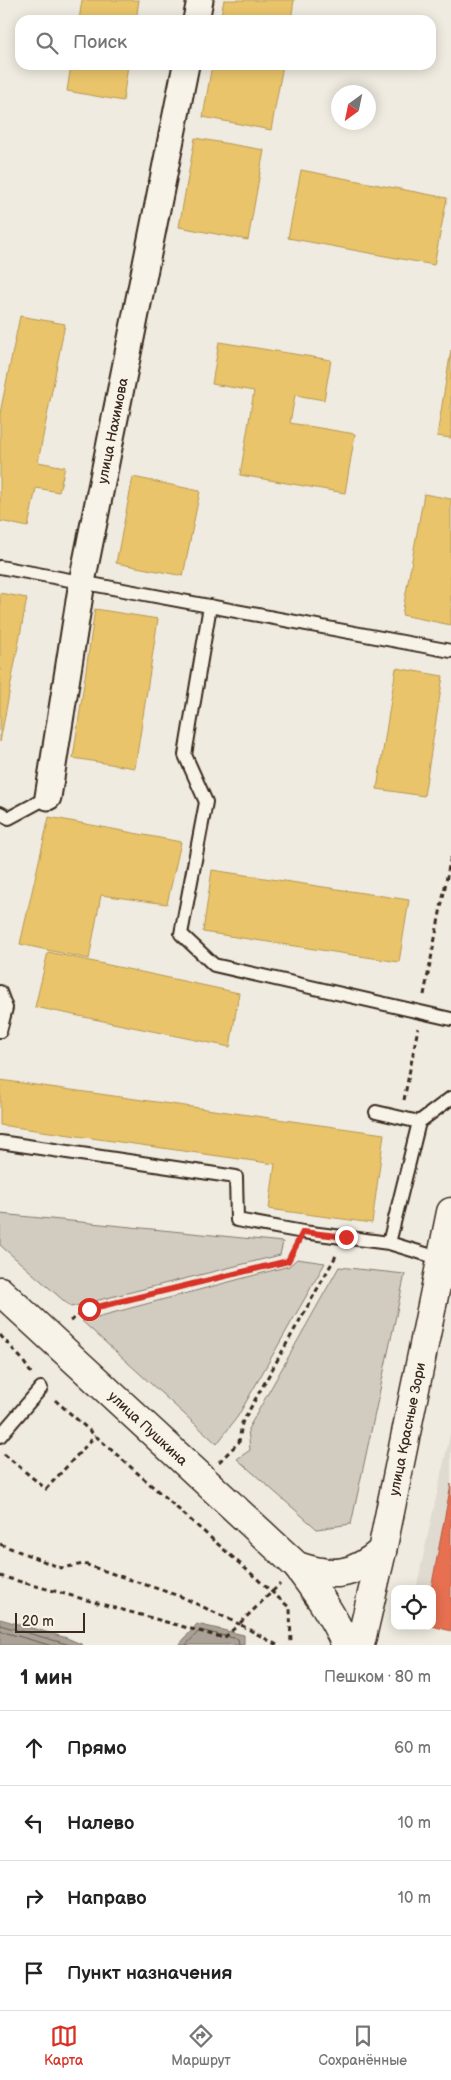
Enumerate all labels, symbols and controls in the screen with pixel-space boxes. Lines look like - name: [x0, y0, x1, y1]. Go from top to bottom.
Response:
- search box: [15, 15, 436, 70]
- icon: search: [33, 29, 61, 57]
- text: Поиск: [73, 31, 127, 54]
- north arrow: [331, 85, 376, 130]
- street label: улица Нахимова: [94, 376, 132, 485]
- route end: [335, 1226, 358, 1249]
- route start: [78, 1298, 101, 1321]
- street label: улица Красные Зори: [385, 1361, 429, 1497]
- street label: улица Пушкина: [105, 1388, 192, 1470]
- map controls: [391, 1585, 436, 1630]
- button: locate: [391, 1585, 436, 1630]
- scale bar: [15, 1610, 85, 1633]
- text: 20 m: [22, 1613, 54, 1630]
- text: 1 мин: [20, 1665, 72, 1690]
- text: Пешком · 80 m: [324, 1668, 431, 1687]
- icon: ahead: [20, 1734, 48, 1762]
- text: Прямо: [67, 1737, 127, 1760]
- text: 60 m: [394, 1739, 431, 1758]
- icon: left: [20, 1809, 48, 1837]
- text: Налево: [67, 1812, 134, 1835]
- text: 10 m: [398, 1814, 431, 1833]
- icon: right: [20, 1884, 48, 1912]
- text: Направо: [67, 1887, 147, 1910]
- text: 10 m: [398, 1889, 431, 1908]
- icon: arrive: [20, 1959, 48, 1987]
- text: Пункт назначения: [67, 1962, 232, 1985]
- tab: Карта: [44, 2022, 83, 2069]
- tab: Маршрут: [171, 2022, 231, 2069]
- tab: Сохранённые: [319, 2022, 407, 2069]

